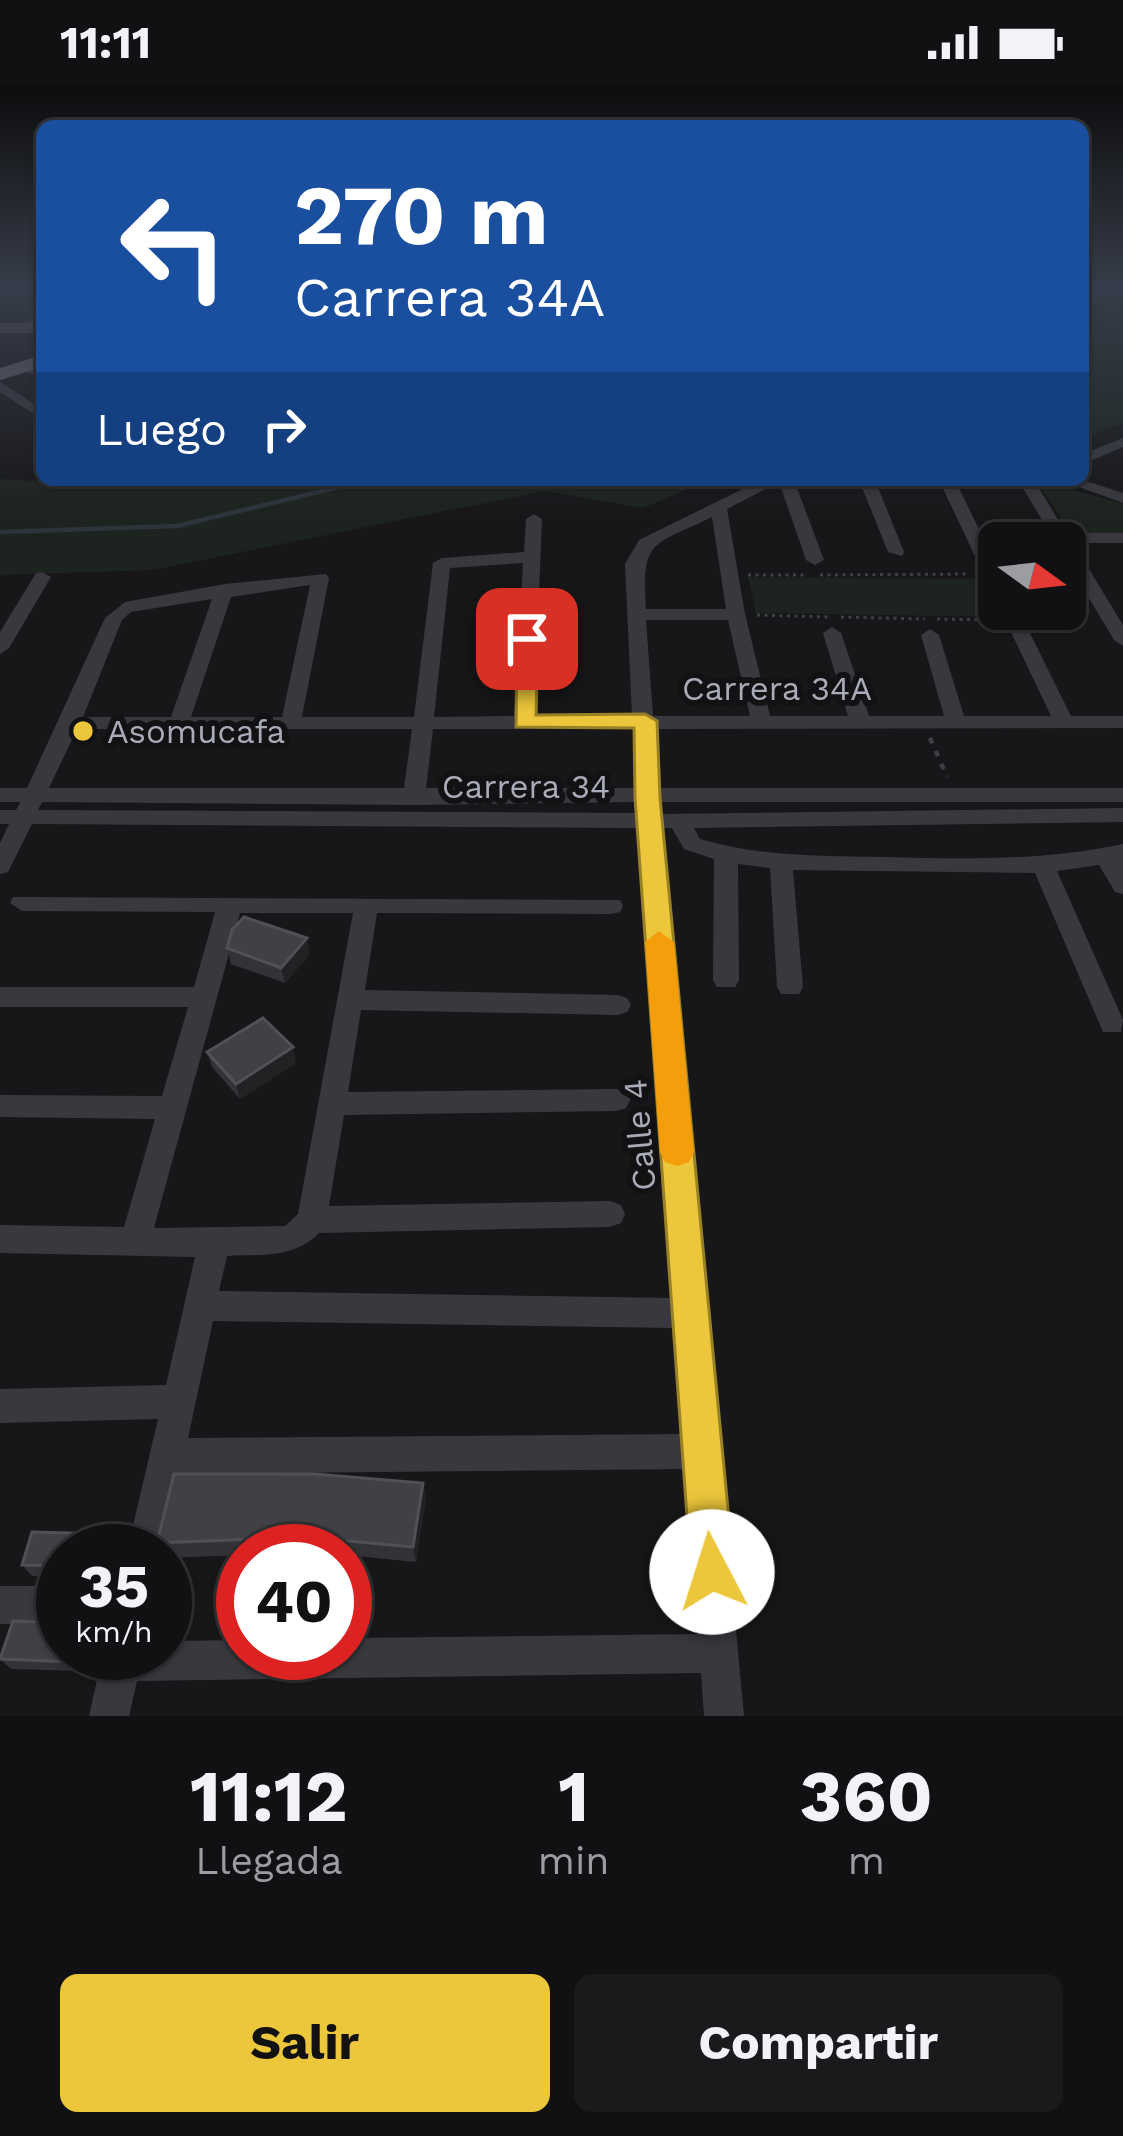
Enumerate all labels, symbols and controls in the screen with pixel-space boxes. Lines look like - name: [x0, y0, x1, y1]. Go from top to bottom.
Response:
- text: 11:11: [60, 16, 151, 69]
- text: 270 m: [294, 166, 549, 264]
- icon: left: [96, 168, 252, 324]
- text: Carrera 34A: [294, 266, 605, 329]
- icon: right: [251, 396, 317, 462]
- text: Luego: [96, 403, 227, 456]
- north arrow: [978, 522, 1086, 630]
- map controls: [978, 522, 1086, 630]
- pin: [476, 588, 578, 690]
- icon: arrive: [494, 606, 560, 672]
- street label: Carrera 34A: [682, 669, 872, 708]
- place label: Asomucafa: [107, 712, 285, 751]
- marker: Asomucafa: [70, 718, 96, 744]
- street label: Carrera 34: [442, 767, 610, 806]
- street label: Calle 4: [615, 1077, 664, 1192]
- position arrow: [649, 1509, 775, 1635]
- speed limit sign: 40: [216, 1524, 372, 1680]
- text: 35: [79, 1551, 149, 1622]
- text: km/h: [75, 1614, 153, 1649]
- text: 11:12: [190, 1754, 348, 1838]
- text: 1: [558, 1754, 589, 1838]
- text: 360: [800, 1754, 933, 1838]
- text: Llegada: [195, 1838, 342, 1883]
- text: min: [538, 1838, 610, 1883]
- text: m: [848, 1838, 885, 1883]
- button: Salir: [60, 1974, 550, 2112]
- button: Compartir: [574, 1974, 1063, 2112]

